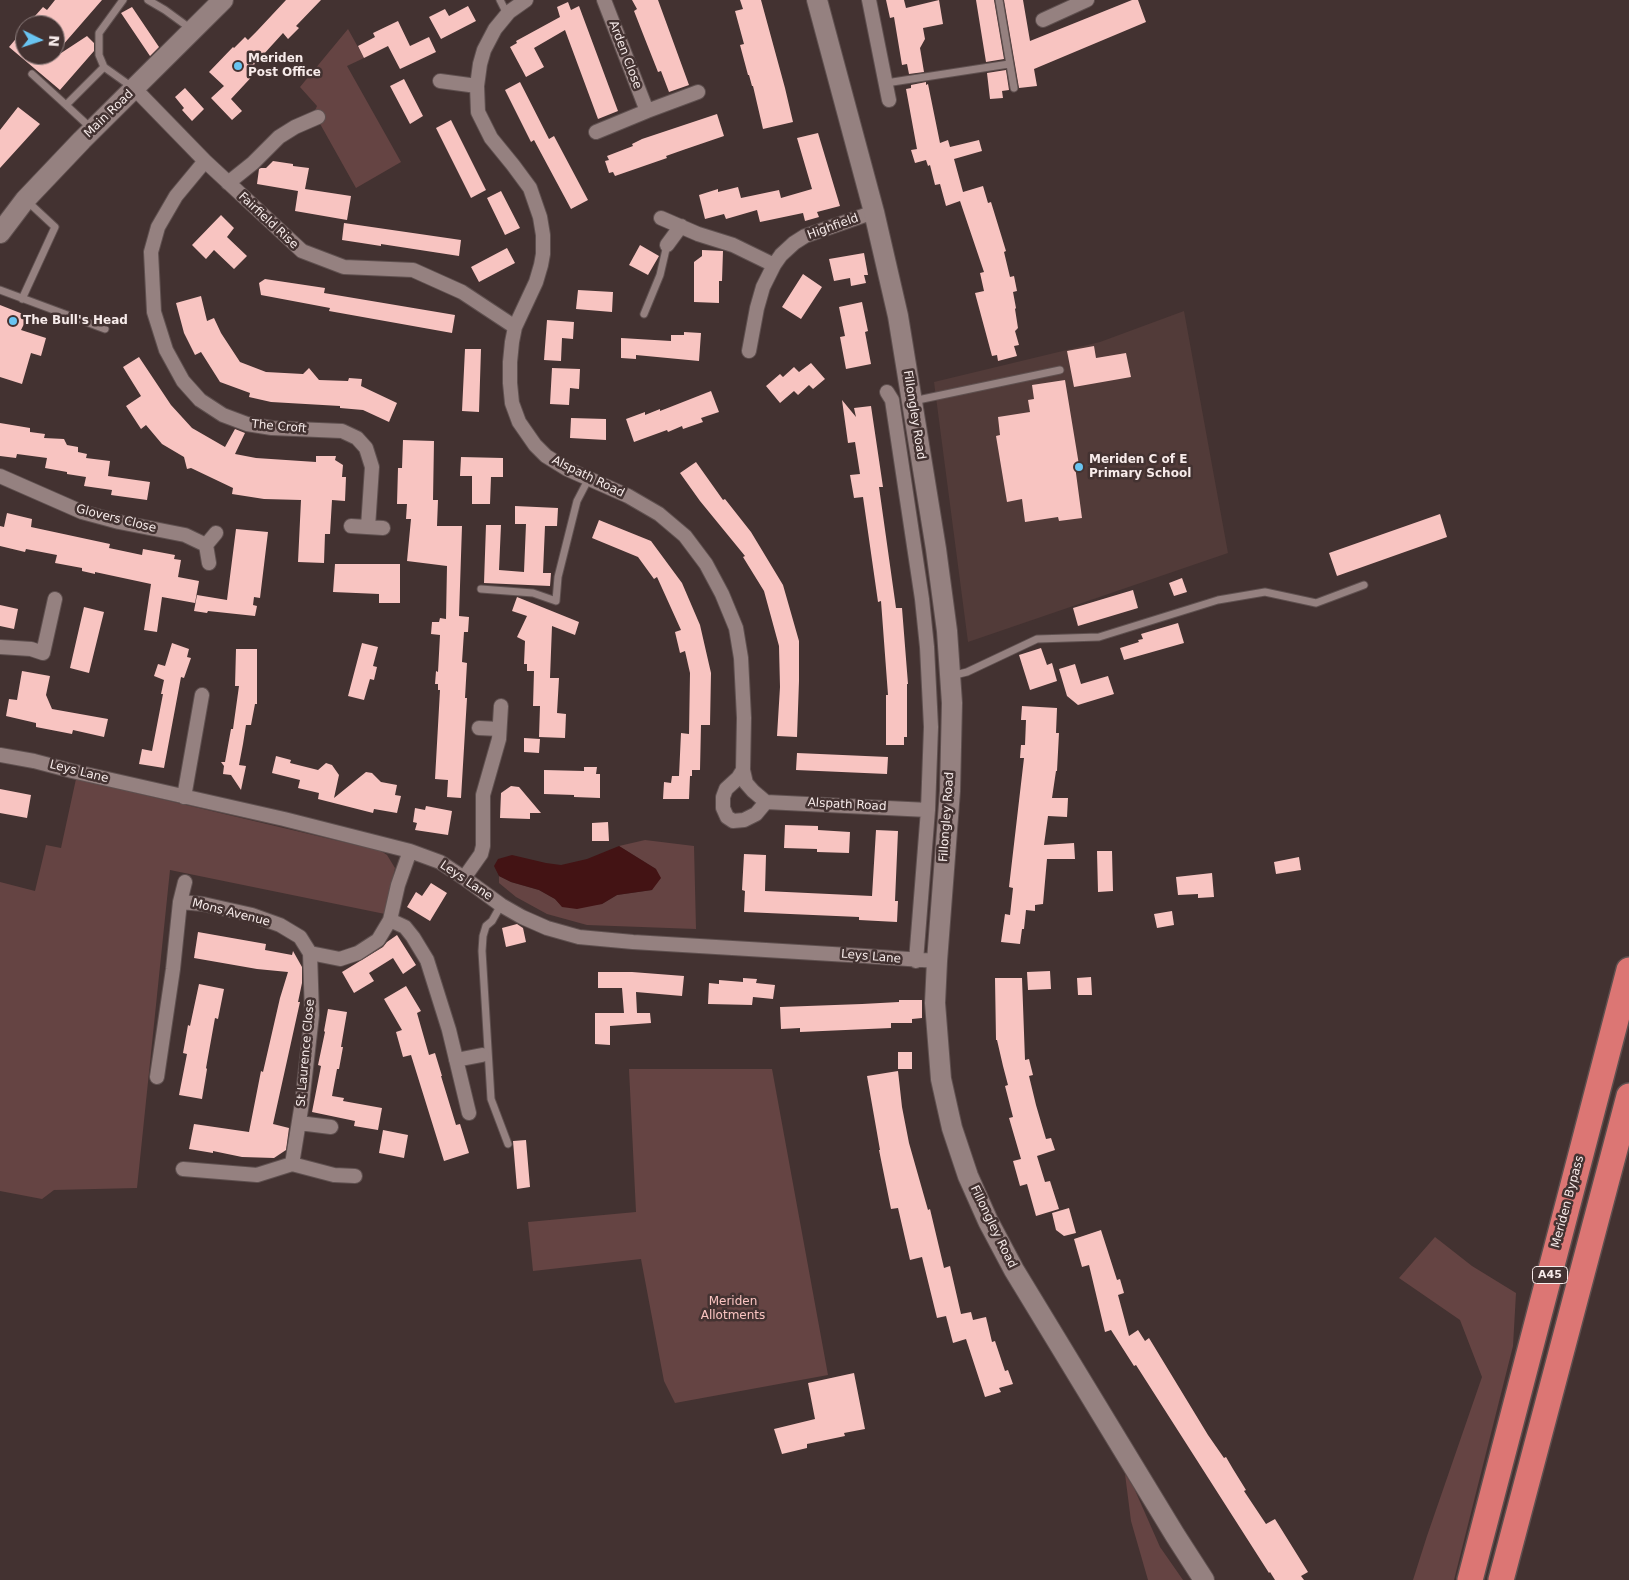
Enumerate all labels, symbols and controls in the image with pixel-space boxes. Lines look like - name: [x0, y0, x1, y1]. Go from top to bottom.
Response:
- north arrow: [15, 15, 65, 65]
- street label: Arden Close: [605, 19, 645, 91]
- text: N: [46, 35, 62, 47]
- place label: Meriden Post Office: [248, 52, 321, 80]
- marker: Meriden Post Office: [232, 60, 244, 72]
- street label: Main Road: [81, 87, 137, 141]
- street label: Fairfield Rise: [235, 190, 301, 252]
- street label: Highfield: [805, 211, 861, 243]
- place label: The Bull's Head: [23, 314, 128, 328]
- marker: The Bull's Head: [7, 315, 19, 327]
- street label: Fillongley Road: [900, 369, 928, 461]
- street label: The Croft: [251, 417, 307, 437]
- street label: Alspath Road: [549, 453, 627, 501]
- place label: Meriden C of E Primary School: [1089, 453, 1191, 481]
- marker: Meriden C of E Primary School: [1073, 461, 1085, 473]
- street label: Glovers Close: [74, 502, 158, 536]
- street label: Leys Lane: [48, 758, 110, 786]
- street label: Fillongley Road: [937, 771, 957, 863]
- street label: Alspath Road: [807, 796, 887, 814]
- street label: Leys Lane: [437, 858, 495, 904]
- street label: Mons Avenue: [190, 896, 272, 930]
- street label: Leys Lane: [840, 947, 902, 967]
- street label: St Laurence Close: [294, 999, 318, 1107]
- street label: Meriden Bypass: [1549, 1154, 1587, 1250]
- street label: Fillongley Road: [967, 1183, 1019, 1271]
- road number: A45: [1532, 1266, 1568, 1284]
- park label: Meriden Allotments: [701, 1295, 765, 1323]

